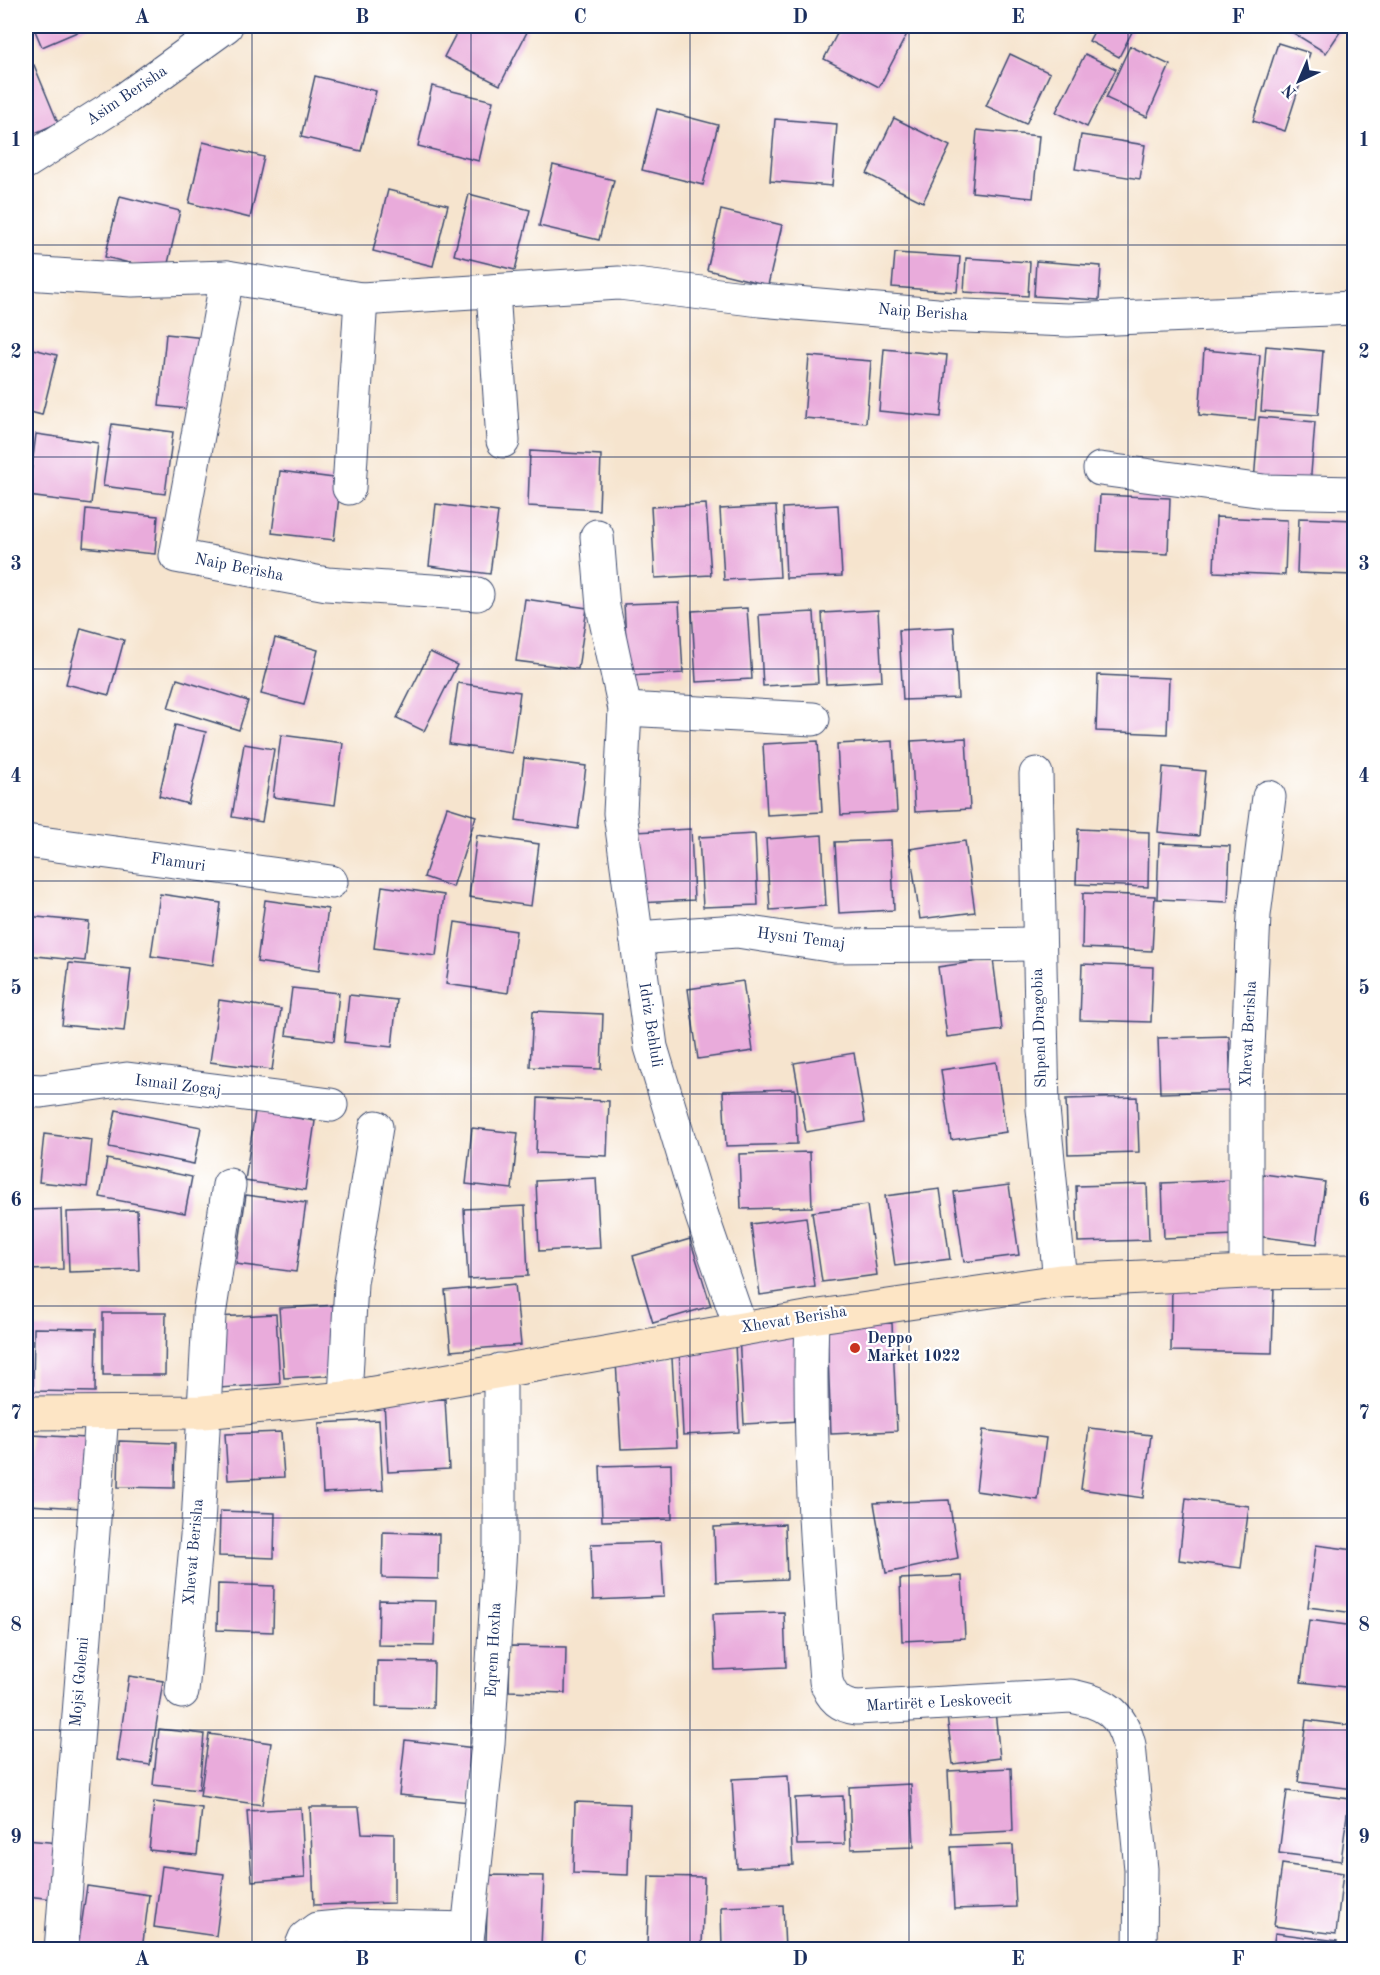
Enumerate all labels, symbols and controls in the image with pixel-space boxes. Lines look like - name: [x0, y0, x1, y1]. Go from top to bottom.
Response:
- text: A: [134, 8, 150, 28]
- text: B: [355, 8, 369, 28]
- text: C: [573, 8, 587, 28]
- text: D: [792, 8, 808, 28]
- text: E: [1011, 8, 1025, 28]
- text: F: [1231, 8, 1245, 28]
- north arrow: [1269, 51, 1329, 111]
- street label: Asim Berisha: [84, 63, 170, 129]
- text: N: [1279, 80, 1300, 100]
- text: 1: [10, 131, 22, 151]
- text: 1: [1358, 131, 1370, 151]
- street label: Naip Berisha: [877, 302, 969, 324]
- text: 2: [10, 343, 22, 363]
- text: 2: [1358, 343, 1370, 363]
- street label: Naip Berisha: [193, 552, 285, 584]
- text: 3: [10, 555, 22, 575]
- text: 3: [1358, 555, 1370, 575]
- text: 4: [10, 767, 22, 787]
- text: 4: [1358, 767, 1370, 787]
- street label: Flamuri: [150, 851, 206, 875]
- street label: Hysni Temaj: [756, 926, 846, 952]
- street label: Shpend Dragobia: [1030, 968, 1050, 1088]
- text: 5: [10, 978, 22, 999]
- text: 5: [1358, 978, 1370, 999]
- street label: Xhevat Berisha: [1238, 980, 1260, 1088]
- street label: Idriz Behluli: [635, 981, 665, 1069]
- street label: Ismail Zogaj: [134, 1073, 222, 1099]
- text: 6: [10, 1191, 22, 1211]
- text: 6: [1358, 1191, 1370, 1211]
- street label: Xhevat Berisha: [740, 1304, 848, 1336]
- place label: Deppo Market 1022: [867, 1331, 960, 1365]
- marker: Deppo Market 1022: [848, 1341, 862, 1355]
- text: 7: [10, 1404, 22, 1424]
- text: 7: [1358, 1404, 1370, 1424]
- street label: Xhevat Berisha: [181, 1498, 207, 1606]
- street label: Eqrem Hoxha: [484, 1602, 504, 1698]
- text: 8: [10, 1616, 22, 1636]
- text: 8: [1358, 1616, 1370, 1636]
- street label: Mojsi Golemi: [68, 1636, 92, 1728]
- street label: Martirët e Leskovecit: [866, 1691, 1013, 1715]
- text: 9: [10, 1828, 22, 1848]
- text: 9: [1358, 1828, 1370, 1848]
- text: A: [134, 1950, 150, 1970]
- text: B: [355, 1950, 369, 1970]
- text: C: [573, 1950, 587, 1970]
- text: D: [792, 1950, 808, 1970]
- text: E: [1011, 1950, 1025, 1970]
- text: F: [1231, 1950, 1245, 1970]

